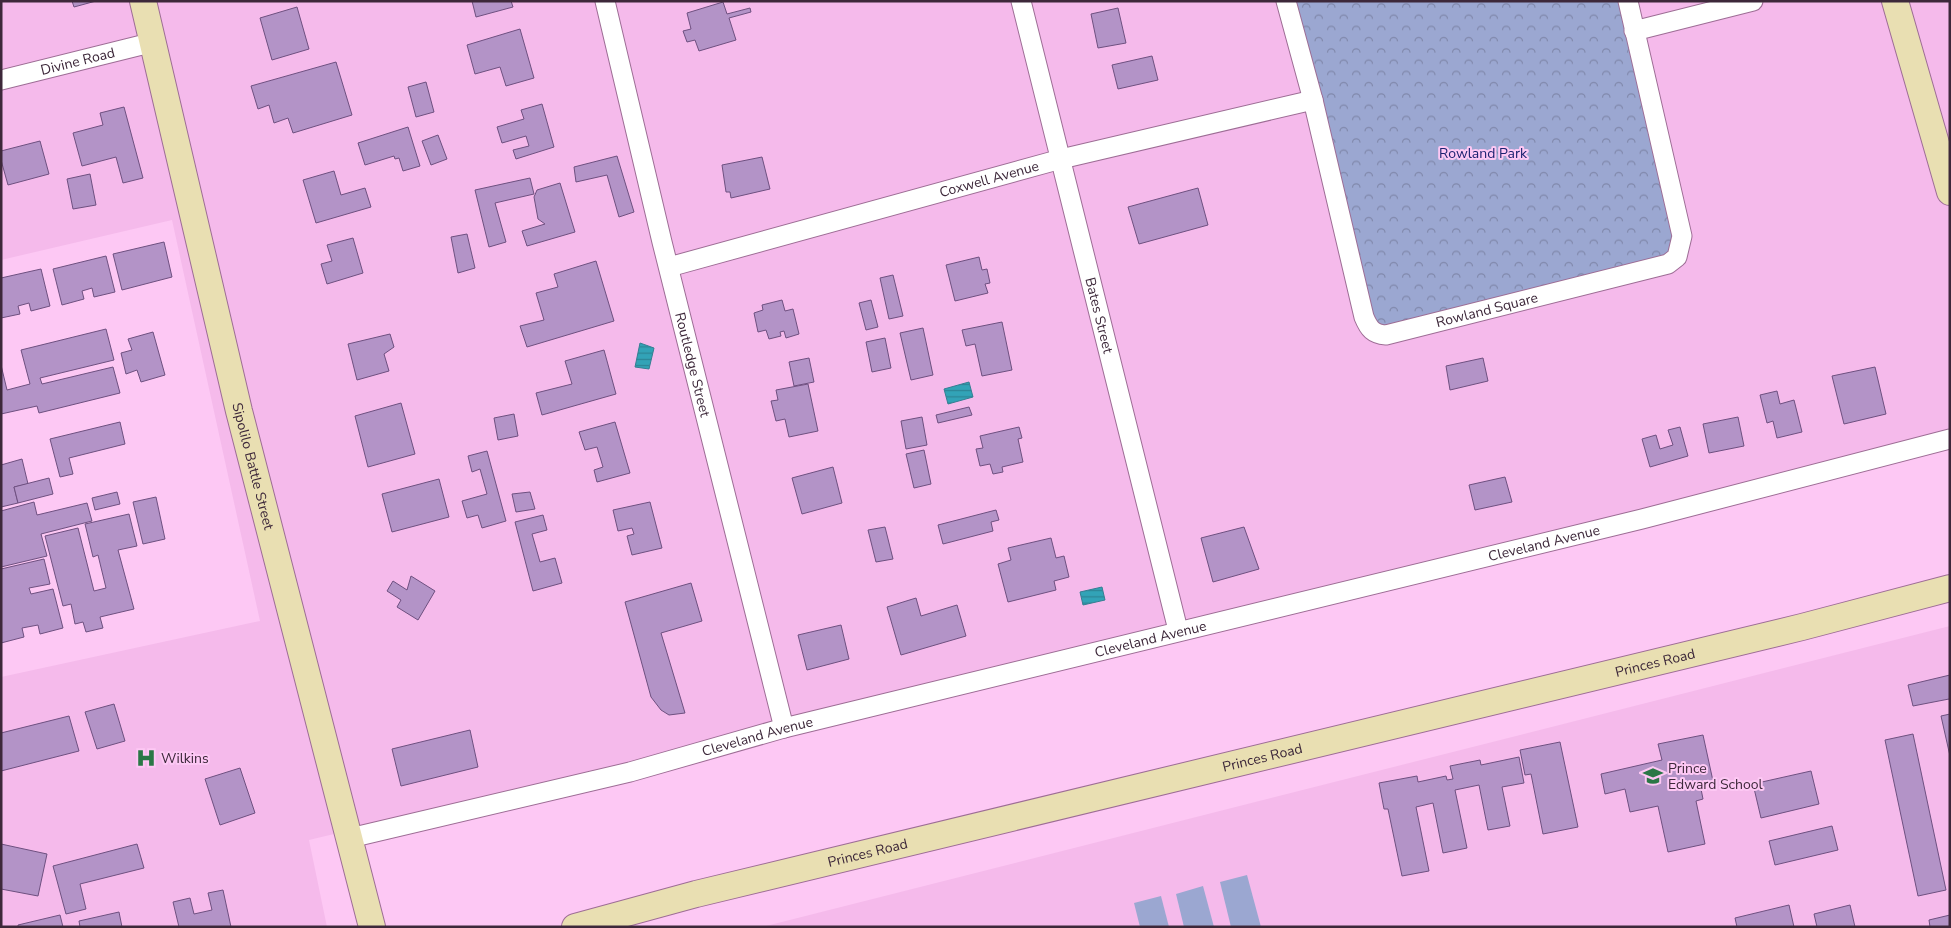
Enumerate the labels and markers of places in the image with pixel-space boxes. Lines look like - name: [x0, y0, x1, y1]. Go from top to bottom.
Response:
- hospital icon: Wilkins: [135, 747, 157, 769]
- place label: Wilkins: [161, 749, 209, 768]
- place label: Prince Edward School: [1668, 759, 1764, 794]
- school or university icon: Prince Edward School: [1642, 765, 1664, 787]

